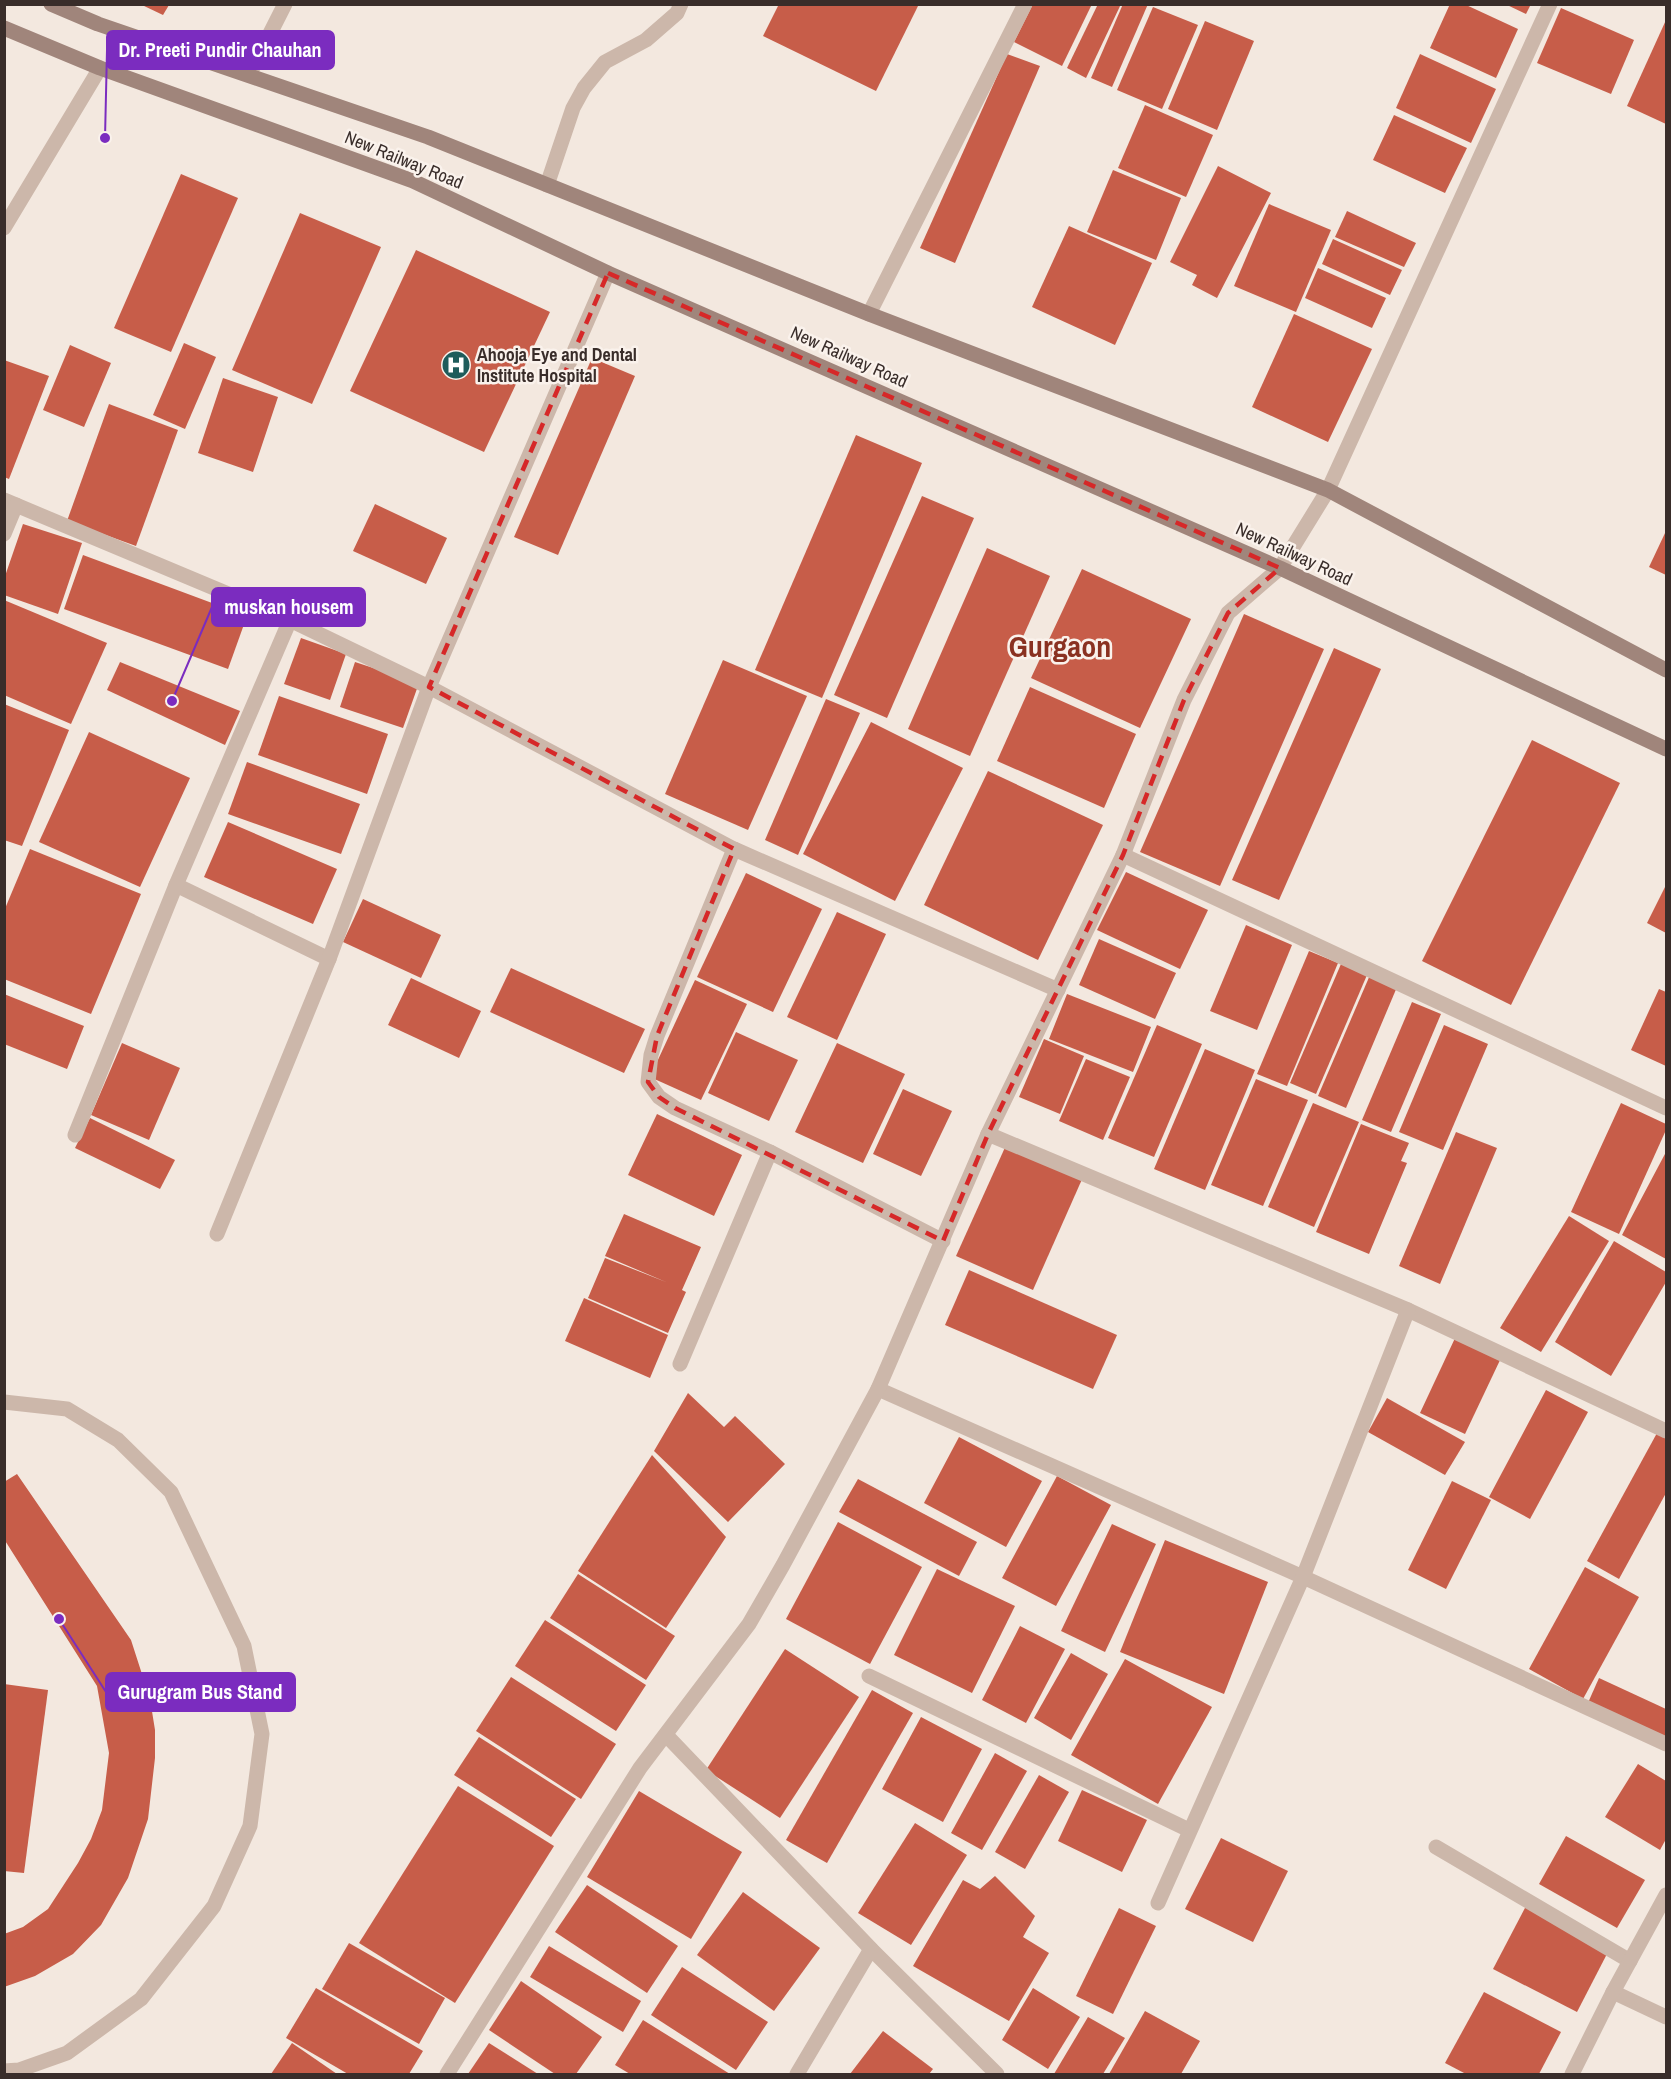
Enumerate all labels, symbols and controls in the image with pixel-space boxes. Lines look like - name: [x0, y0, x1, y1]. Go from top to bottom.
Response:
- callout: Dr. Preeti Pundir Chauhan: [107, 31, 334, 69]
- text: Dr. Preeti Pundir Chauhan: [118, 36, 322, 63]
- street label: New Railway Road: [341, 124, 467, 195]
- street label: New Railway Road: [787, 320, 912, 393]
- place label: Ahooja Eye and Dental Institute Hospital: [477, 342, 637, 388]
- hospital icon: Ahooja Eye and Dental Institute Hospital: [440, 349, 472, 381]
- street label: New Railway Road: [1232, 516, 1356, 591]
- callout: muskan housem: [212, 588, 365, 626]
- text: muskan housem: [224, 593, 354, 620]
- district label: Gurgaon: [1009, 626, 1111, 666]
- callout: Gurugram Bus Stand: [106, 1673, 295, 1711]
- text: Gurugram Bus Stand: [118, 1678, 282, 1705]

